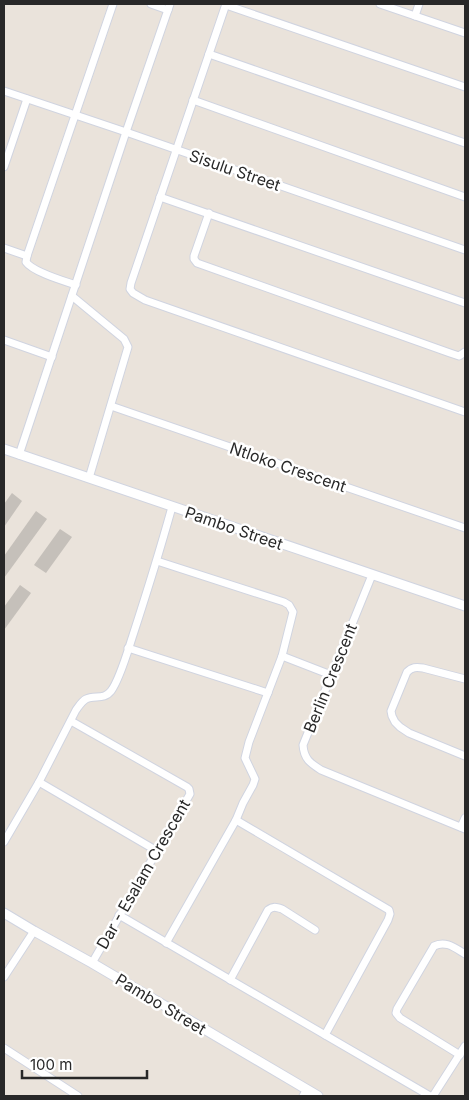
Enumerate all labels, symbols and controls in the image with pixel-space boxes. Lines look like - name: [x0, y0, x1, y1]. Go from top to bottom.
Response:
- street label: Sisulu Street: [187, 145, 283, 195]
- street label: Ntloko Crescent: [227, 438, 349, 496]
- street label: Pambo Street: [182, 502, 286, 554]
- street label: Berlin Crescent: [299, 620, 361, 736]
- street label: Dar - Esalam Crescent: [92, 796, 194, 952]
- street label: Pambo Street: [112, 969, 210, 1039]
- scale bar: [22, 1048, 148, 1080]
- text: 100 m: [30, 1055, 72, 1074]

